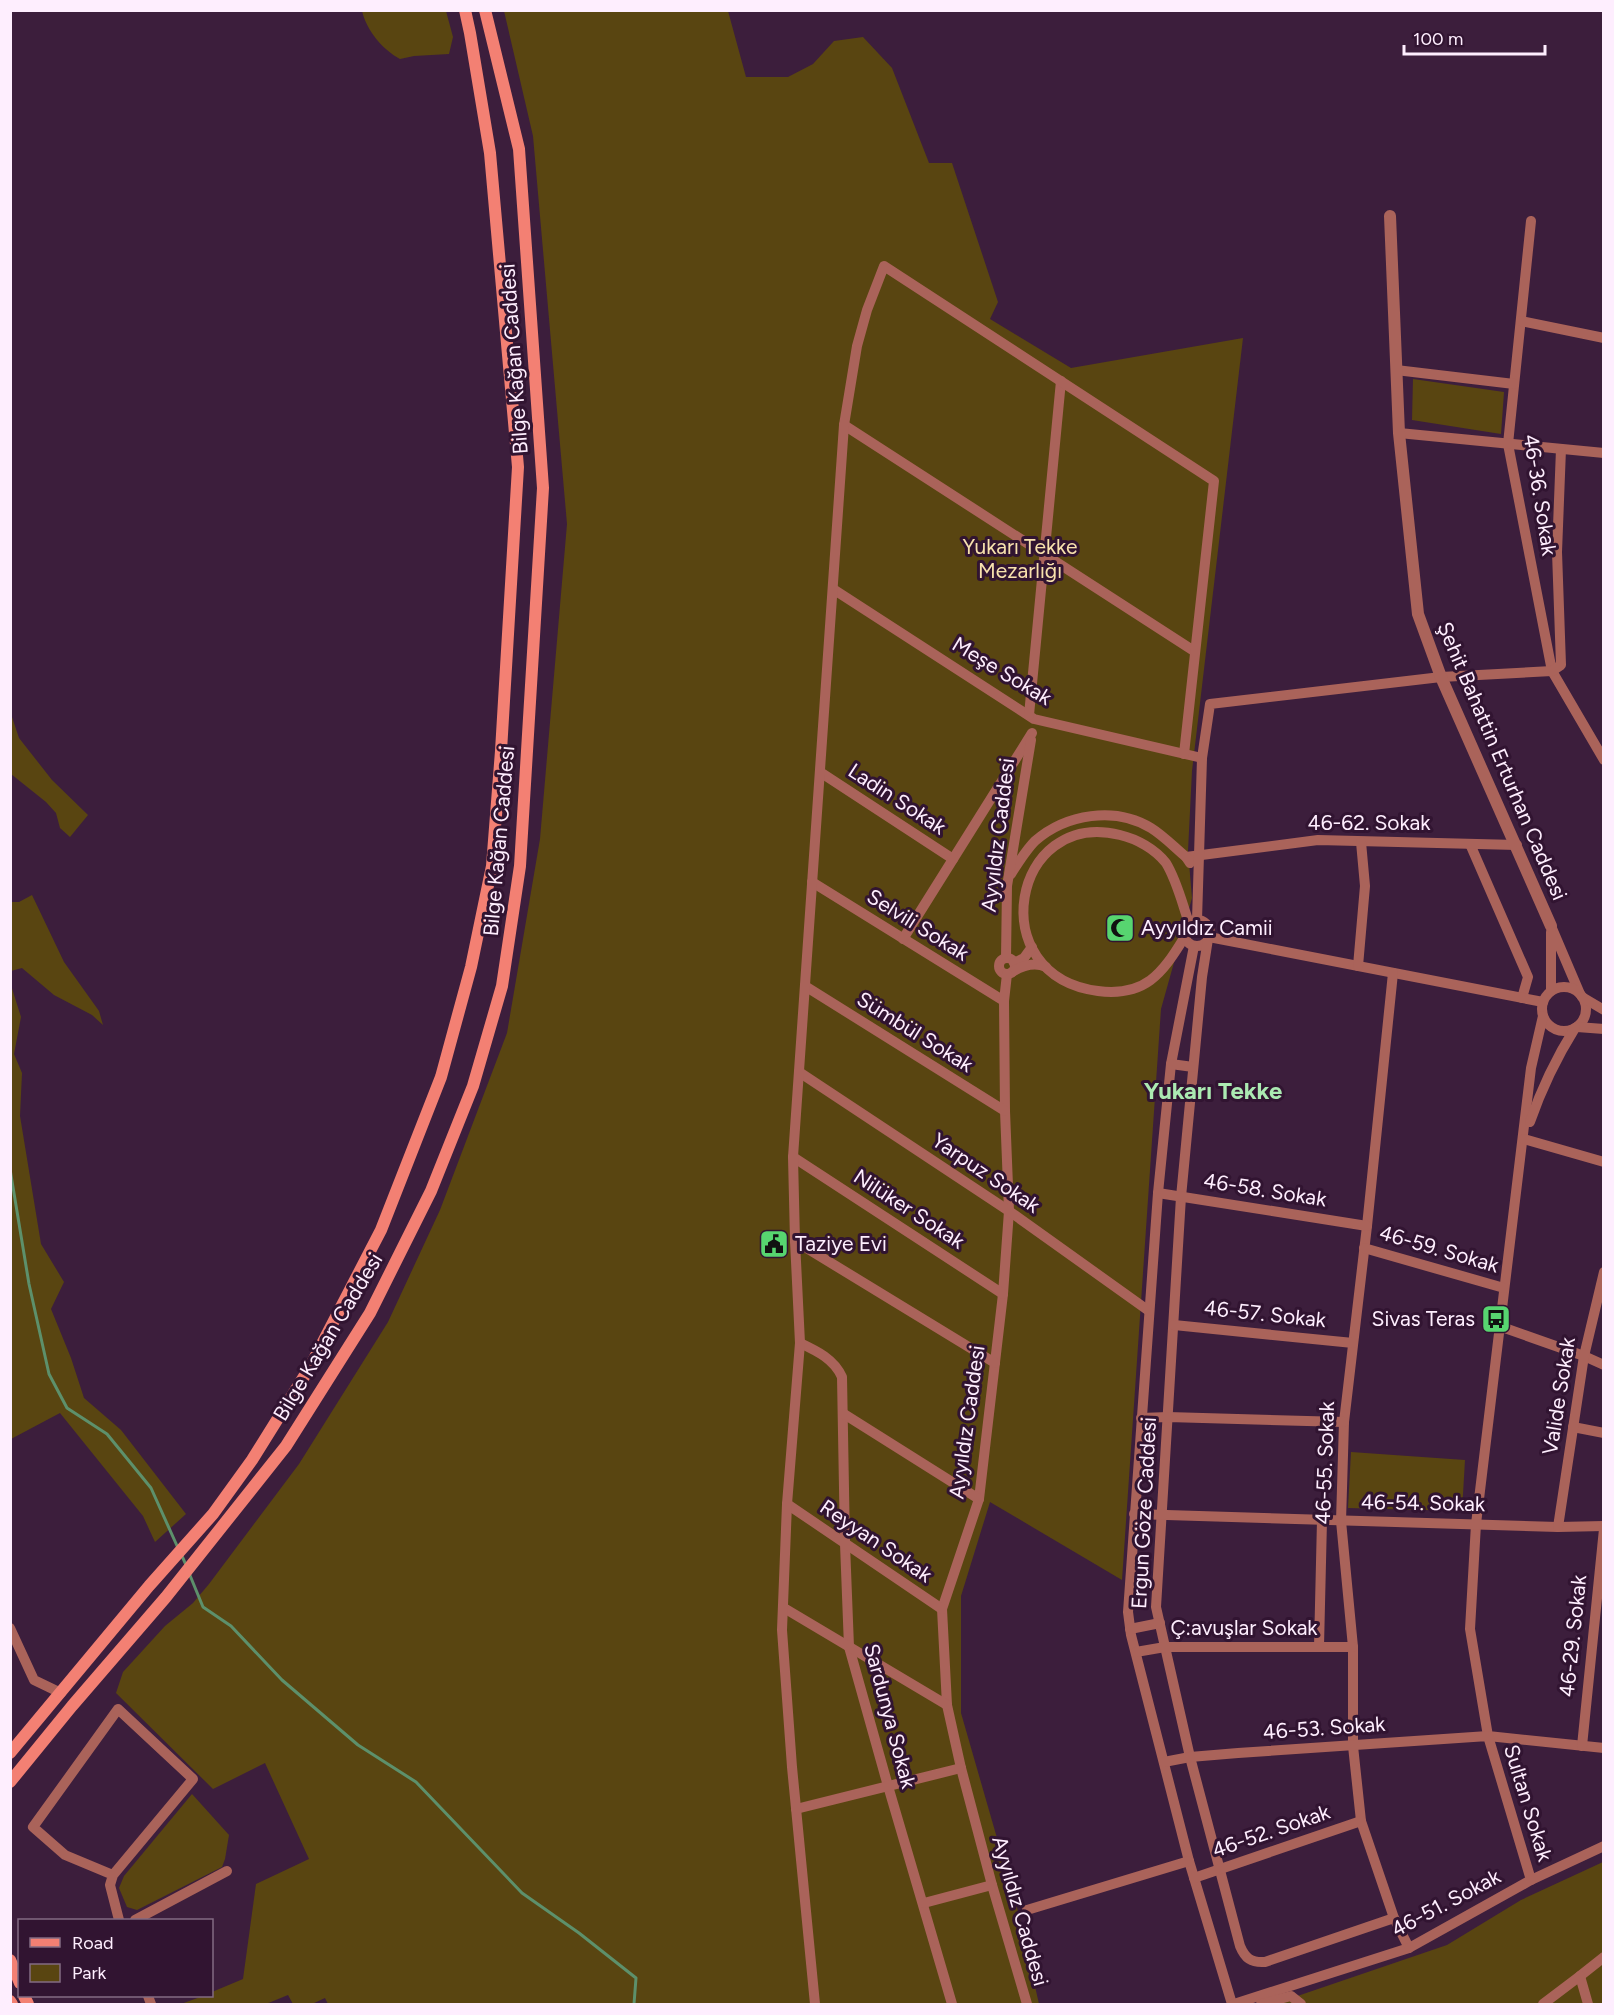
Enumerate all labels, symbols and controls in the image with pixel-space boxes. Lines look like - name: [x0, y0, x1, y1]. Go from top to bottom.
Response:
- scale bar: [1404, 18, 1545, 56]
- text: 100 m: [1413, 28, 1463, 50]
- street label: Bilge Kağan Caddesi: [494, 263, 533, 455]
- street label: 46-36. Sokak: [1519, 432, 1563, 558]
- park label: Yukarı Tekke Mezarlığı: [962, 534, 1078, 583]
- street label: Şehit Bahattin Erturhan Caddesi: [1432, 618, 1573, 904]
- street label: Meşe Sokak: [948, 631, 1057, 710]
- street label: Bilge Kağan Caddesi: [478, 745, 519, 937]
- street label: Ayyıldız Caddesi: [976, 757, 1019, 913]
- street label: Ladin Sokak: [844, 758, 952, 840]
- street label: 46-62. Sokak: [1308, 810, 1431, 835]
- street label: Selvili Sokak: [863, 883, 974, 966]
- mosque icon: Ayyıldız Camii: [1104, 912, 1136, 944]
- place label: Ayyıldız Camii: [1141, 915, 1273, 940]
- street label: Sümbül Sokak: [853, 986, 979, 1078]
- district label: Yukarı Tekke: [1144, 1076, 1282, 1105]
- street label: Yarpuz Sokak: [928, 1127, 1046, 1218]
- street label: Nilüker Sokak: [849, 1163, 970, 1254]
- street label: 46-58. Sokak: [1202, 1167, 1329, 1212]
- street label: 46-59. Sokak: [1377, 1220, 1503, 1278]
- public building icon: Taziye Evi: [758, 1228, 790, 1260]
- place label: Taziye Evi: [795, 1231, 887, 1256]
- street label: Bilge Kağan Caddesi: [268, 1248, 388, 1425]
- street label: 46-57. Sokak: [1203, 1295, 1328, 1332]
- bus stop icon: Sivas Teras: [1480, 1303, 1512, 1335]
- place label: Sivas Teras: [1372, 1306, 1475, 1331]
- street label: Valide Sokak: [1537, 1334, 1580, 1457]
- street label: Ayyıldız Caddesi: [943, 1344, 990, 1500]
- street label: 46-55. Sokak: [1310, 1400, 1339, 1525]
- street label: Ergun Göze Caddesi: [1126, 1416, 1161, 1610]
- street label: 46-54. Sokak: [1361, 1489, 1486, 1516]
- street label: Reyyan Sokak: [816, 1494, 938, 1588]
- street label: 46-29. Sokak: [1554, 1573, 1591, 1698]
- street label: Ç:avuşlar Sokak: [1170, 1615, 1318, 1640]
- street label: Sardunya Sokak: [859, 1641, 922, 1792]
- street label: 46-53. Sokak: [1262, 1711, 1387, 1744]
- street label: Sultan Sokak: [1499, 1741, 1558, 1865]
- street label: 46-52. Sokak: [1209, 1798, 1334, 1862]
- street label: Ayyıldız Caddesi: [987, 1833, 1054, 1989]
- street label: 46-51. Sokak: [1387, 1863, 1505, 1942]
- legend: [18, 1919, 213, 1997]
- text: Road: [72, 1932, 113, 1954]
- text: Park: [72, 1962, 107, 1984]

